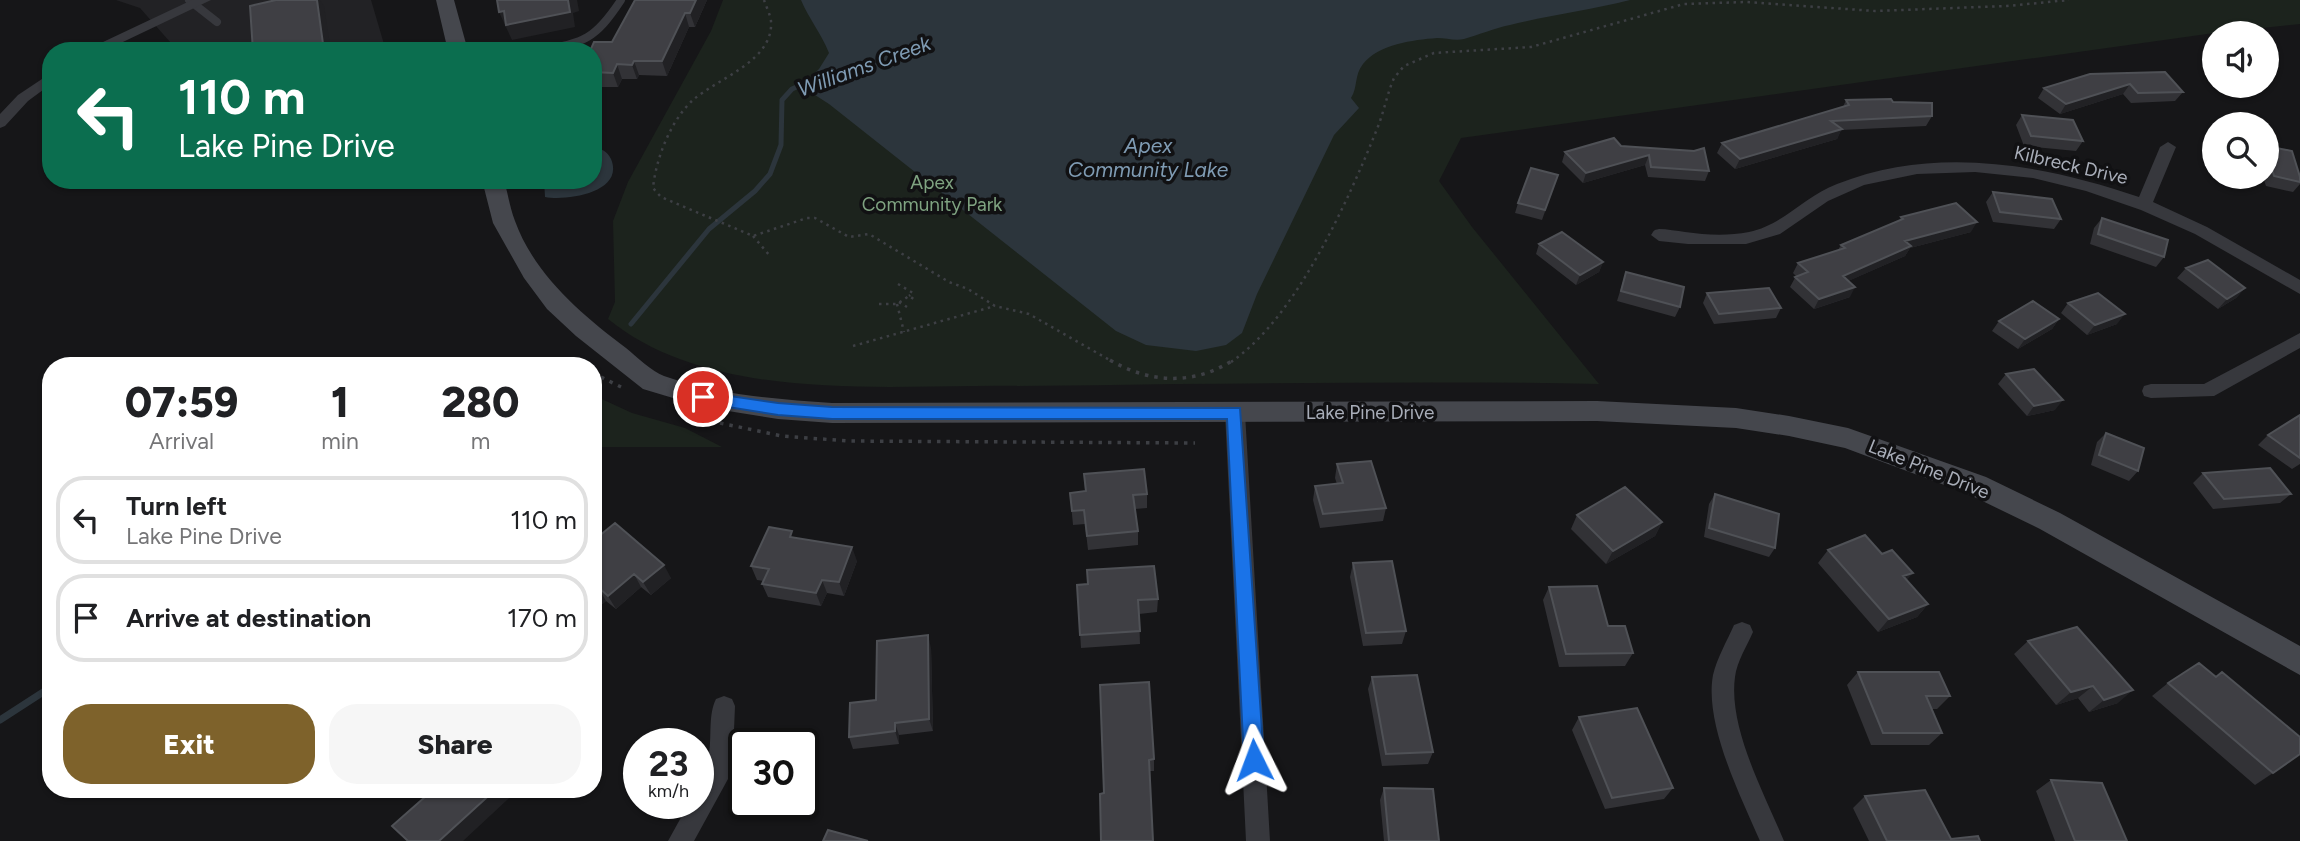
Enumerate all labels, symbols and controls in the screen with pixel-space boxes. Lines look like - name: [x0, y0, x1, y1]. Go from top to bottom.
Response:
- map controls: [2202, 21, 2279, 189]
- button: sound: [2202, 21, 2279, 98]
- water label: Williams Creek: [794, 30, 935, 102]
- text: 110 m: [178, 67, 306, 126]
- icon: left: [63, 70, 154, 161]
- button: search: [2202, 112, 2279, 189]
- text: Lake Pine Drive: [178, 127, 395, 165]
- water label: Apex Community Lake: [1068, 133, 1229, 182]
- street label: Kilbreck Drive: [2012, 141, 2130, 189]
- park label: Apex Community Park: [862, 171, 1003, 216]
- pin: [673, 367, 733, 427]
- text: 07:59: [125, 377, 238, 428]
- text: 1: [331, 377, 349, 428]
- text: 280: [442, 377, 519, 428]
- icon: arrive: [684, 378, 722, 416]
- street label: Lake Pine Drive: [1306, 401, 1434, 424]
- text: Arrival: [149, 427, 214, 455]
- text: min: [321, 427, 359, 455]
- text: m: [471, 427, 490, 455]
- street label: Lake Pine Drive: [1865, 434, 1993, 504]
- text: Turn left: [126, 490, 227, 522]
- icon: left: [67, 501, 105, 539]
- text: 110 m: [510, 504, 577, 536]
- text: Lake Pine Drive: [126, 522, 282, 550]
- icon: arrive: [67, 599, 105, 637]
- text: Arrive at destination: [126, 602, 371, 634]
- text: 170 m: [507, 602, 577, 634]
- button: Exit: [63, 704, 315, 784]
- button: Share: [329, 704, 581, 784]
- position arrow: [1217, 723, 1291, 797]
- speed limit sign: 30: [728, 728, 819, 819]
- text: 23: [649, 743, 688, 785]
- text: km/h: [648, 780, 689, 802]

